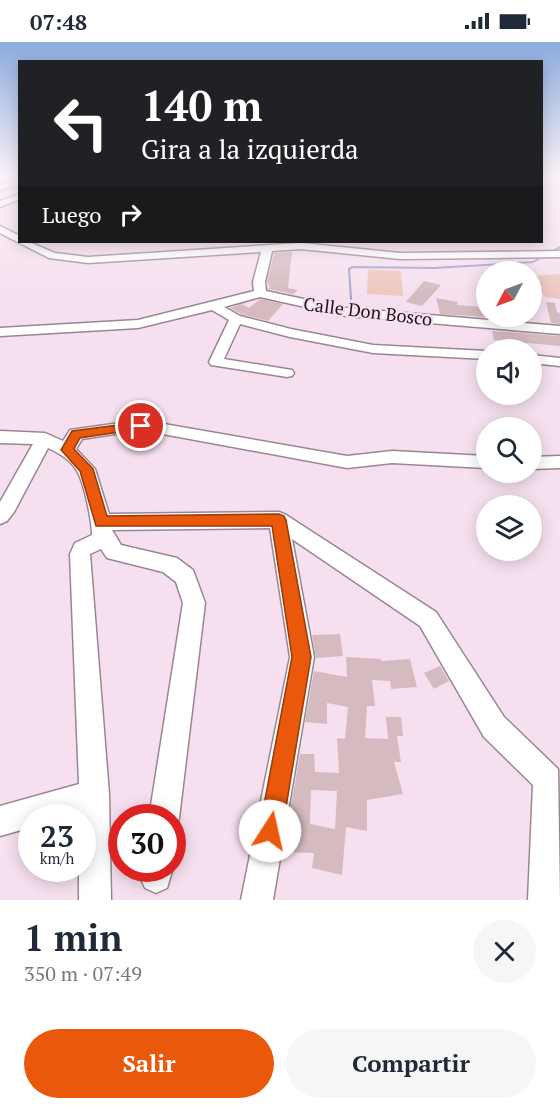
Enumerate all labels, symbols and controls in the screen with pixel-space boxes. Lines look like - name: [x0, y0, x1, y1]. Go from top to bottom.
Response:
- text: 07:48: [30, 7, 87, 36]
- text: 140 m: [141, 77, 262, 133]
- icon: left: [42, 84, 120, 162]
- text: Gira a la izquierda: [141, 131, 359, 167]
- icon: right: [114, 198, 147, 231]
- text: Luego: [42, 200, 102, 229]
- north arrow: [476, 261, 542, 327]
- map controls: [476, 261, 542, 561]
- street label: Calle Don Bosco: [302, 291, 434, 331]
- button: sound: [476, 339, 542, 405]
- pin: [115, 400, 166, 451]
- icon: arrive: [124, 409, 157, 442]
- button: search: [476, 417, 542, 483]
- button: layers: [476, 495, 542, 561]
- position arrow: [238, 799, 302, 863]
- speed limit sign: 30: [108, 804, 186, 882]
- text: 23: [40, 816, 74, 856]
- text: km/h: [40, 848, 74, 868]
- text: 1 min: [24, 914, 122, 961]
- button: close: [473, 920, 536, 983]
- text: 350 m · 07:49: [24, 960, 142, 987]
- button: Salir: [24, 1029, 274, 1098]
- button: Compartir: [286, 1029, 536, 1098]

